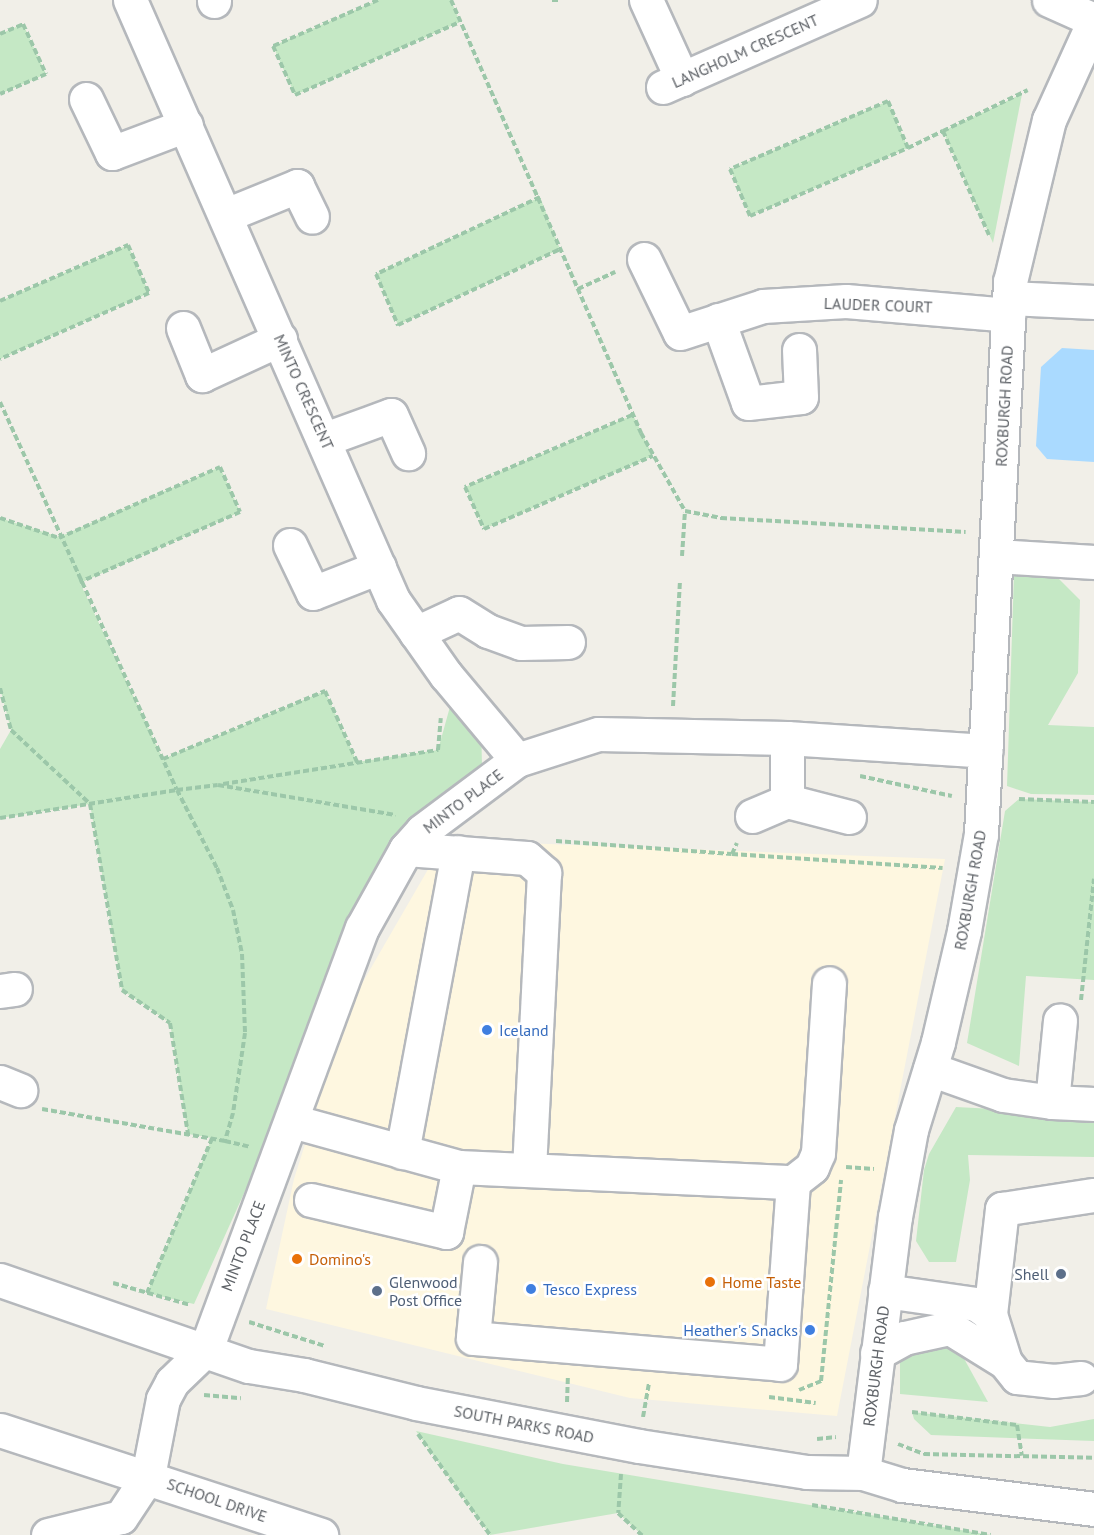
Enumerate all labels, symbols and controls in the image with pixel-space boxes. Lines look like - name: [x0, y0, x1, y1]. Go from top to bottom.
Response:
- street label: LANGHOLM CRESCENT: [669, 10, 821, 92]
- street label: LAUDER COURT: [823, 294, 933, 316]
- street label: MINTO CRESCENT: [270, 331, 338, 453]
- street label: ROXBURGH ROAD: [991, 345, 1017, 467]
- street label: MINTO PLACE: [419, 765, 507, 837]
- street label: ROXBURGH ROAD: [950, 829, 990, 951]
- place label: Iceland: [499, 1020, 549, 1040]
- marker: Iceland: [480, 1023, 494, 1037]
- street label: MINTO PLACE: [217, 1198, 269, 1294]
- place label: Domino's: [309, 1249, 371, 1269]
- marker: Domino's: [290, 1252, 304, 1266]
- place label: Shell: [1014, 1264, 1049, 1284]
- marker: Shell: [1054, 1267, 1068, 1281]
- place label: Glenwood Post Office: [389, 1272, 462, 1310]
- place label: Home Taste: [722, 1272, 802, 1292]
- marker: Home Taste: [703, 1275, 717, 1289]
- place label: Tesco Express: [543, 1279, 637, 1299]
- marker: Tesco Express: [524, 1282, 538, 1296]
- marker: Glenwood Post Office: [370, 1284, 384, 1298]
- street label: ROXBURGH ROAD: [859, 1305, 893, 1427]
- place label: Heather's Snacks: [683, 1320, 798, 1340]
- marker: Heather's Snacks: [803, 1323, 817, 1337]
- street label: SOUTH PARKS ROAD: [452, 1401, 596, 1447]
- street label: SCHOOL DRIVE: [164, 1474, 270, 1526]

